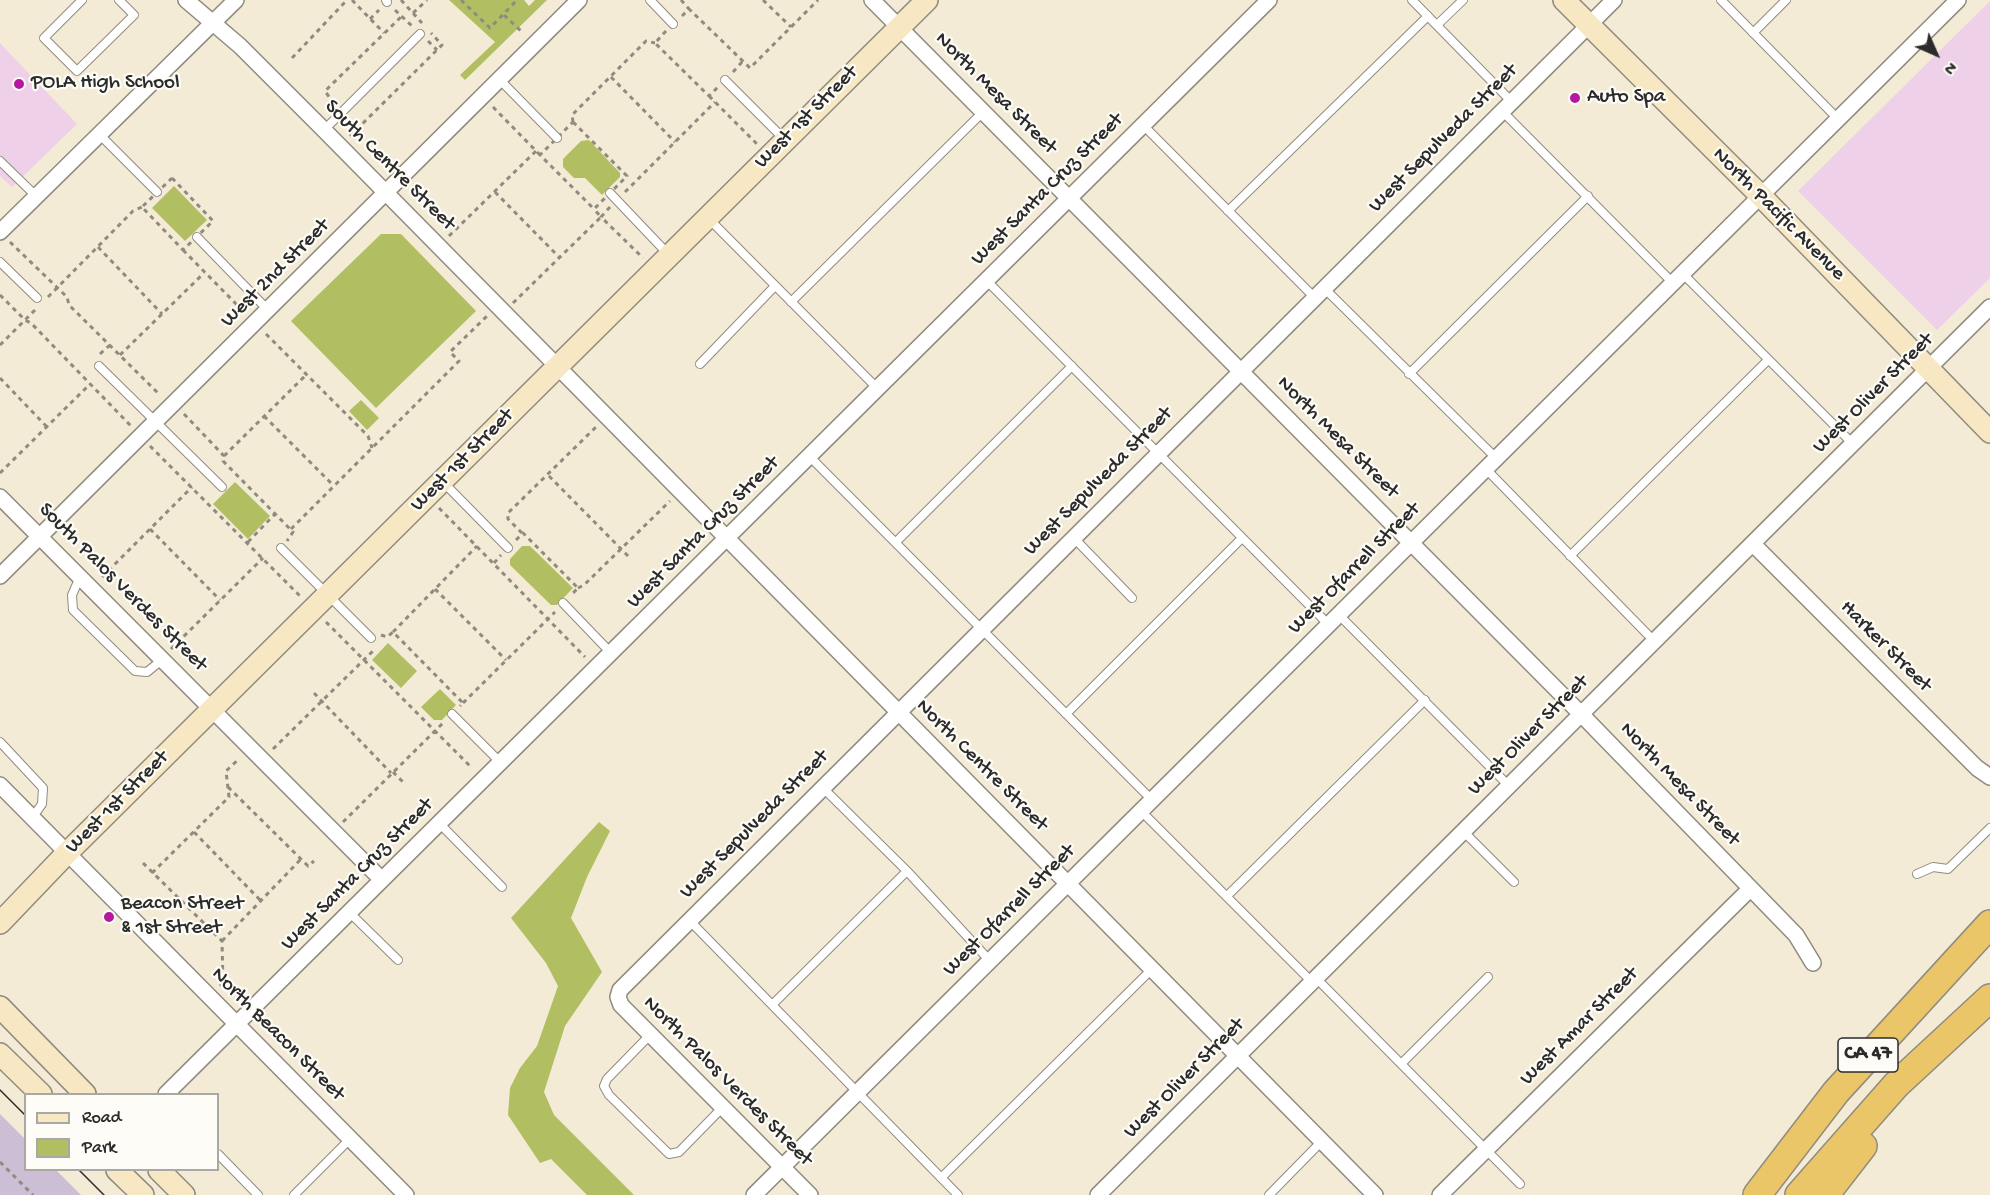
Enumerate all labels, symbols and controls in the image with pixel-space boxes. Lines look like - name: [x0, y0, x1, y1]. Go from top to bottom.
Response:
- north arrow: [1906, 24, 1966, 84]
- street label: North Mesa Street: [929, 28, 1061, 160]
- text: N: [1939, 57, 1960, 77]
- street label: West Sepulveda Street: [1364, 59, 1524, 219]
- street label: West 1st Street: [750, 61, 864, 175]
- place label: POLA High School: [31, 71, 180, 97]
- marker: POLA High School: [12, 77, 26, 91]
- place label: Auto Spa: [1587, 85, 1665, 111]
- marker: Auto Spa: [1568, 91, 1582, 105]
- street label: South Centre Street: [318, 95, 460, 237]
- street label: West Santa Cruz Street: [966, 108, 1130, 272]
- street label: North Pacific Avenue: [1706, 143, 1850, 287]
- street label: West 2nd Street: [216, 214, 336, 334]
- street label: West Oliver Street: [1808, 328, 1940, 460]
- street label: North Mesa Street: [1271, 372, 1403, 504]
- street label: West Sepulveda Street: [1019, 402, 1179, 562]
- street label: West 1st Street: [406, 404, 520, 518]
- street label: West Santa Cruz Street: [622, 451, 786, 615]
- street label: South Palos Verdes Street: [32, 498, 212, 678]
- street label: West Ofarrell Street: [1284, 498, 1426, 640]
- street label: Harker Street: [1834, 596, 1936, 698]
- street label: West Oliver Street: [1463, 670, 1595, 802]
- street label: North Centre Street: [910, 695, 1052, 837]
- street label: North Mesa Street: [1613, 718, 1745, 852]
- street label: West Sepulveda Street: [675, 745, 835, 905]
- street label: West 1st Street: [61, 746, 175, 860]
- street label: West Santa Cruz Street: [276, 793, 440, 957]
- street label: West Ofarrell Street: [939, 840, 1081, 982]
- place label: Beacon Street & 1st Street: [121, 892, 243, 942]
- marker: Beacon Street & 1st Street: [102, 910, 116, 924]
- street label: West Amar Street: [1515, 962, 1645, 1092]
- street label: North Beacon Street: [205, 963, 349, 1107]
- street label: North Palos Verdes Street: [637, 992, 817, 1172]
- street label: West Oliver Street: [1119, 1013, 1251, 1145]
- road number: CA 47: [1838, 1038, 1898, 1072]
- legend: [24, 1093, 219, 1171]
- text: Road: [82, 1108, 121, 1129]
- text: Park: [82, 1138, 116, 1159]

